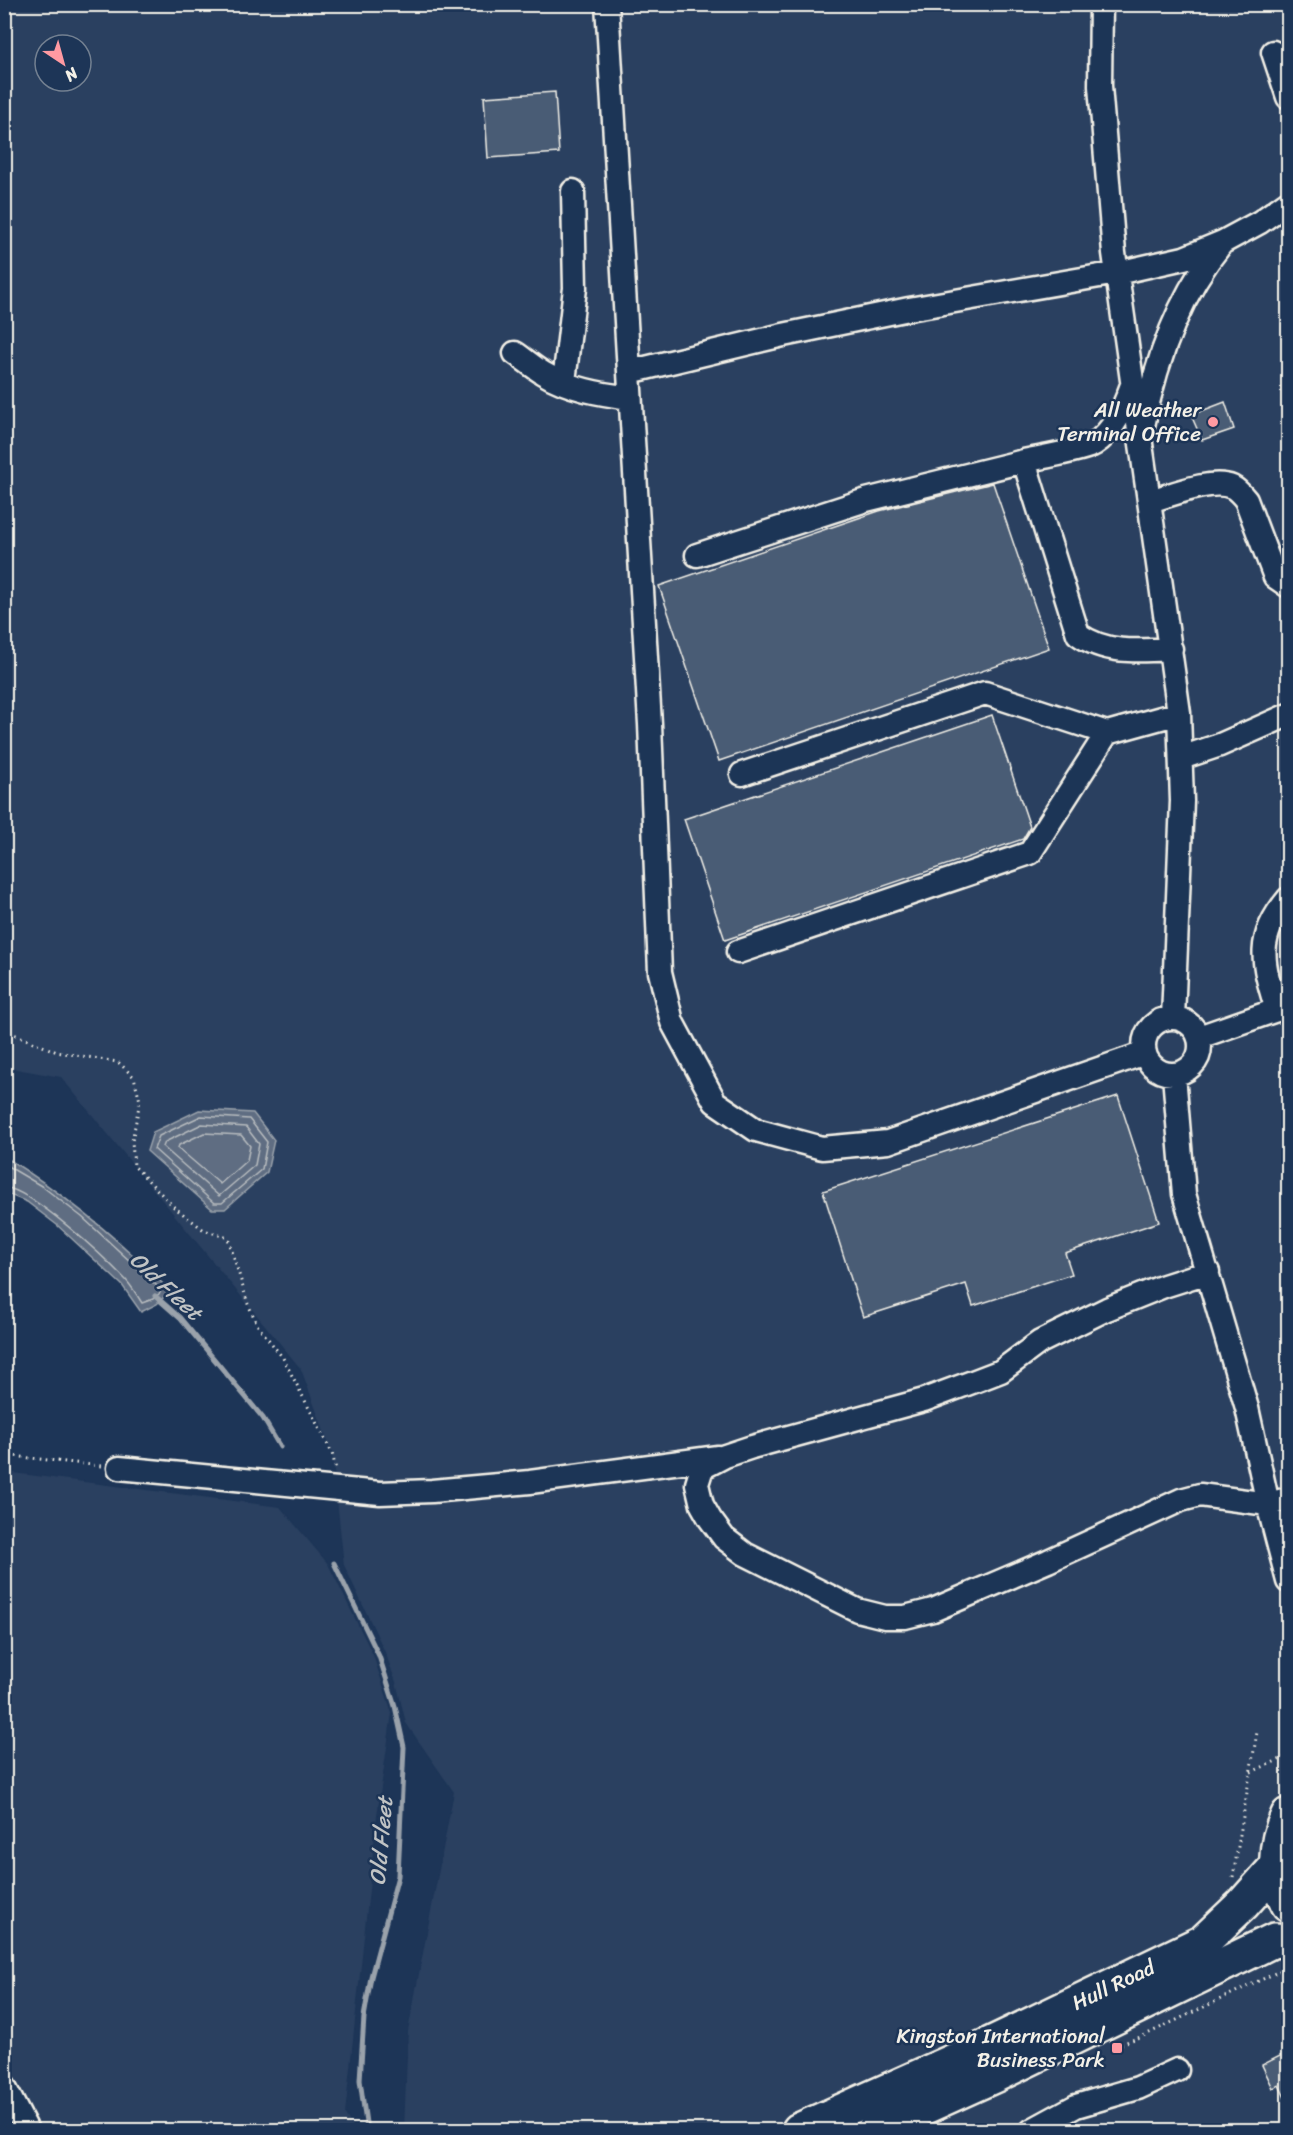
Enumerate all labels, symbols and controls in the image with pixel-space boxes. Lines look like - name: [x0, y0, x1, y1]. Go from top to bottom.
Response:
- north arrow: [33, 33, 93, 93]
- text: N: [58, 59, 85, 90]
- place label: All Weather Terminal Office: [1057, 391, 1202, 453]
- marker: All Weather Terminal Office: [1206, 415, 1220, 429]
- water label: Old Fleet: [120, 1242, 213, 1332]
- water label: Old Fleet: [358, 1793, 404, 1887]
- street label: Hull Road: [1065, 1948, 1163, 2021]
- place label: Kingston International Business Park: [896, 2017, 1106, 2079]
- marker: Kingston International Business Park: [1110, 2041, 1124, 2055]

